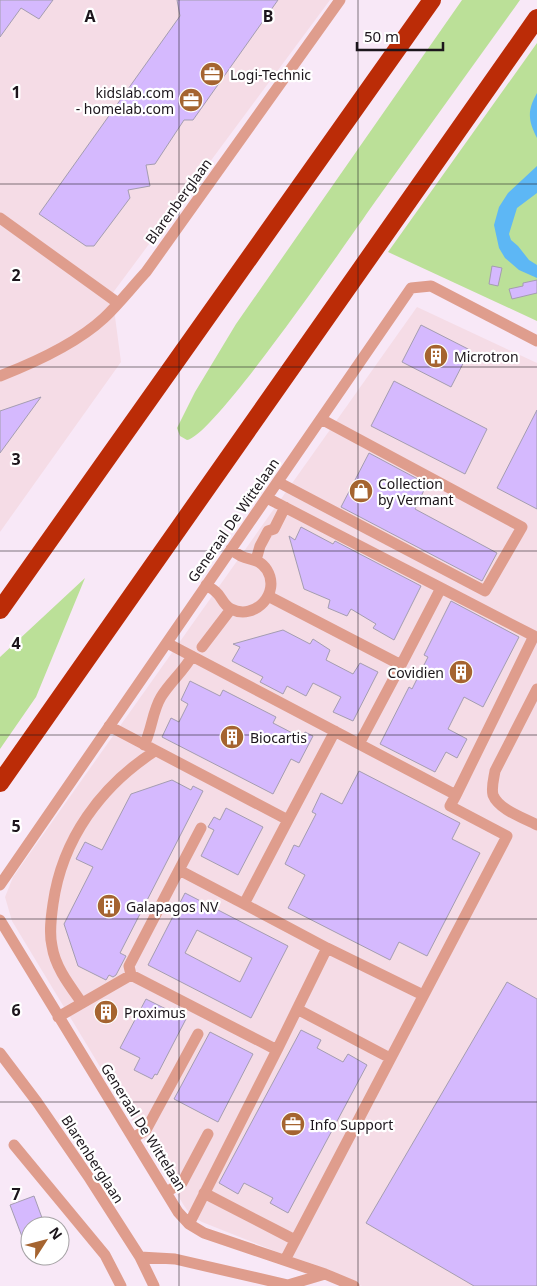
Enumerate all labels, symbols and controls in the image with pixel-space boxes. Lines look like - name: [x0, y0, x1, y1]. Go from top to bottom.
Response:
- text: A: [84, 5, 96, 27]
- text: B: [263, 5, 273, 27]
- scale bar: [357, 20, 443, 52]
- text: 50 m: [364, 26, 399, 46]
- office icon: Logi-Technic: [199, 61, 225, 87]
- place label: Logi-Technic: [230, 65, 311, 84]
- text: 1: [11, 81, 21, 103]
- place label: kidslab.com - homelab.com: [76, 83, 174, 118]
- office icon: kidslab.com - homelab.com: [178, 87, 204, 113]
- street label: Blarenberglaan: [141, 154, 215, 248]
- text: 2: [11, 264, 21, 286]
- building icon: Microtron: [423, 343, 449, 369]
- place label: Microtron: [454, 347, 519, 366]
- text: 3: [11, 448, 21, 470]
- street label: Generaal De Wittelaan: [183, 454, 283, 586]
- place label: Collection by Vermant: [378, 474, 454, 509]
- shop icon: Collection by Vermant: [348, 478, 374, 504]
- text: 4: [11, 632, 21, 654]
- building icon: Covidien: [448, 659, 474, 685]
- place label: Covidien: [387, 663, 444, 682]
- building icon: Biocartis: [219, 724, 245, 750]
- place label: Biocartis: [250, 728, 307, 747]
- text: 5: [11, 815, 21, 837]
- building icon: Galapagos NV: [96, 893, 122, 919]
- place label: Galapagos NV: [126, 897, 219, 916]
- text: 6: [11, 999, 21, 1021]
- building icon: Proximus: [93, 999, 119, 1025]
- place label: Proximus: [124, 1003, 186, 1022]
- street label: Generaal De Wittelaan: [97, 1059, 191, 1195]
- street label: Blarenberglaan: [57, 1111, 129, 1207]
- office icon: Info Support: [280, 1111, 306, 1137]
- place label: Info Support: [310, 1115, 393, 1134]
- text: 7: [11, 1183, 21, 1205]
- north arrow: [20, 1216, 70, 1266]
- text: N: [45, 1223, 67, 1243]

